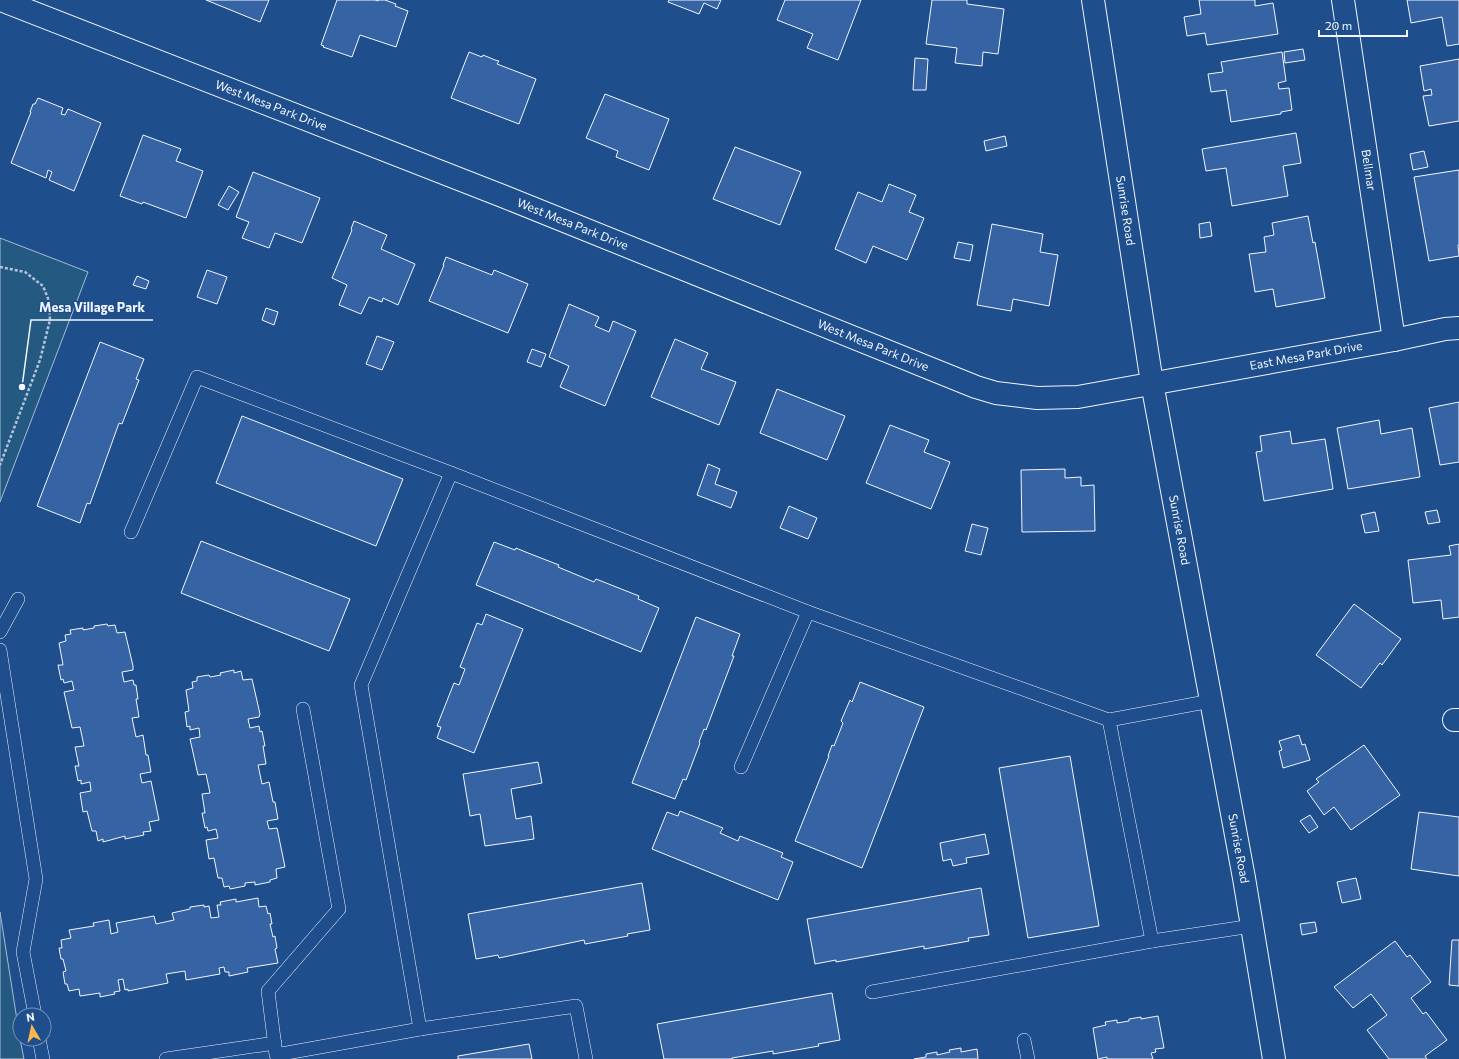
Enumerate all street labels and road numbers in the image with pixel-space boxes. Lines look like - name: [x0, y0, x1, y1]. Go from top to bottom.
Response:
- street label: West Mesa Park Drive: [214, 77, 329, 133]
- street label: Bellmar: [1359, 148, 1380, 192]
- street label: Sunrise Road: [1114, 174, 1139, 246]
- street label: West Mesa Park Drive: [515, 195, 631, 252]
- street label: West Mesa Park Drive: [816, 316, 931, 373]
- street label: East Mesa Park Drive: [1248, 338, 1363, 372]
- street label: Sunrise Road: [1167, 494, 1194, 566]
- street label: Sunrise Road: [1226, 812, 1253, 884]

